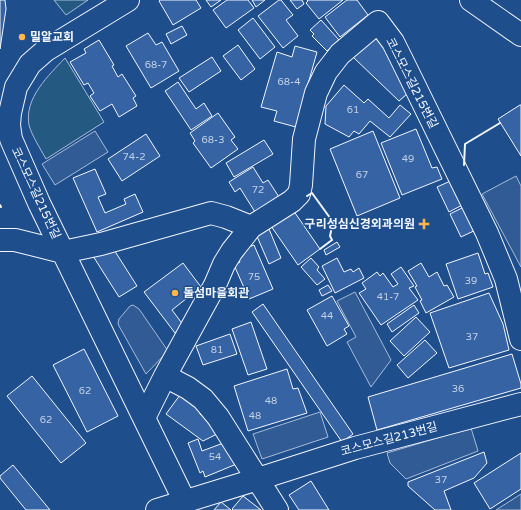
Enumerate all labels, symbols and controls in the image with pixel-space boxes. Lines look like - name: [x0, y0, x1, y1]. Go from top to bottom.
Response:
- place label: 밀알교회: [30, 30, 74, 44]
- marker: 밀알교회: [17, 32, 27, 42]
- street label: 코스모스길215번길: [383, 35, 441, 131]
- house number: 68-7: [145, 59, 167, 71]
- house number: 68-4: [277, 76, 301, 88]
- house number: 61: [347, 104, 359, 116]
- house number: 68-3: [202, 134, 224, 146]
- street label: 코스모스길215번길: [9, 145, 63, 241]
- house number: 74-2: [122, 151, 146, 163]
- house number: 49: [402, 153, 414, 165]
- house number: 67: [356, 169, 368, 181]
- house number: 72: [252, 184, 264, 196]
- place label: 구리성심신경외과의원: [305, 217, 415, 231]
- marker: 구리성심신경외과의원: [418, 218, 430, 230]
- house number: 75: [248, 271, 260, 283]
- house number: 39: [465, 275, 477, 287]
- place label: 돌섬마을회관: [183, 286, 249, 300]
- marker: 돌섬마을회관: [170, 288, 180, 298]
- house number: 41-7: [377, 291, 399, 303]
- house number: 44: [321, 310, 333, 322]
- house number: 37: [466, 331, 478, 343]
- house number: 81: [211, 344, 223, 356]
- house number: 36: [452, 383, 464, 395]
- house number: 62: [79, 385, 91, 397]
- house number: 48: [265, 395, 277, 407]
- house number: 48: [249, 410, 261, 422]
- house number: 62: [40, 414, 52, 426]
- street label: 코스모스길213번길: [339, 419, 439, 459]
- house number: 54: [209, 451, 221, 463]
- house number: 37: [435, 474, 447, 486]

